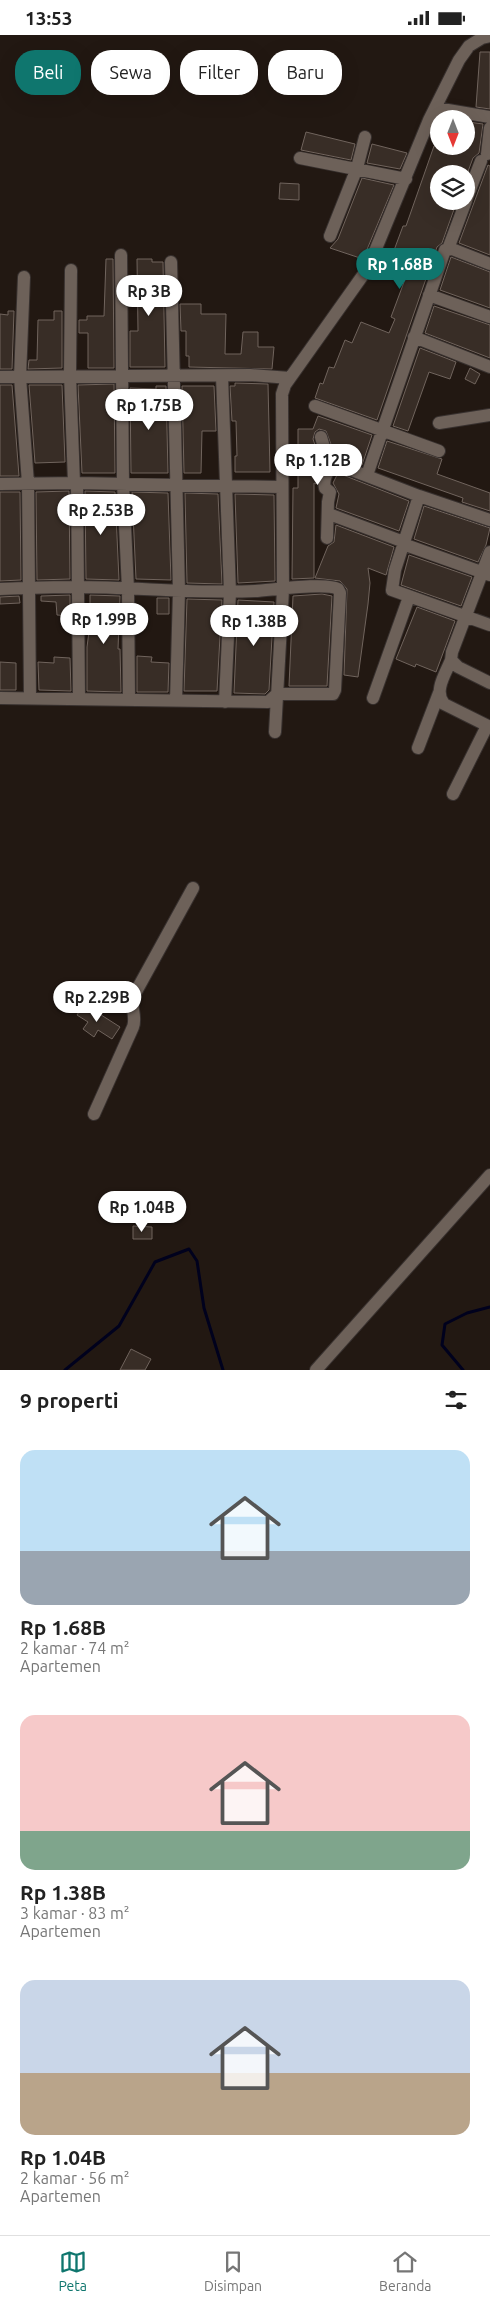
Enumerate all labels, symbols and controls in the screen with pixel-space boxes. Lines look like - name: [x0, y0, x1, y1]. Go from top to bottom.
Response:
- text: 13:53: [25, 7, 73, 29]
- chip: Beli: [15, 50, 81, 95]
- chip: Sewa: [91, 50, 170, 95]
- chip: Filter: [180, 50, 258, 95]
- chip: Baru: [268, 50, 342, 95]
- north arrow: [430, 110, 475, 155]
- map controls: [430, 110, 475, 210]
- button: layers: [430, 165, 475, 210]
- pin: Rp 1.68B: [348, 247, 452, 290]
- text: Rp 1.68B: [367, 255, 433, 273]
- pin: Rp 3B: [114, 275, 184, 317]
- text: Rp 3B: [127, 282, 171, 300]
- pin: Rp 1.75B: [97, 389, 201, 431]
- text: Rp 1.75B: [116, 396, 182, 414]
- pin: Rp 1.12B: [266, 443, 370, 486]
- text: Rp 1.12B: [285, 451, 351, 469]
- pin: Rp 2.53B: [49, 493, 153, 536]
- text: Rp 2.53B: [68, 501, 134, 519]
- pin: Rp 1.99B: [52, 603, 156, 645]
- pin: Rp 1.38B: [202, 605, 306, 647]
- text: Rp 1.99B: [71, 610, 137, 628]
- text: Rp 1.38B: [221, 612, 287, 630]
- pin: Rp 2.29B: [45, 981, 149, 1023]
- text: Rp 2.29B: [64, 988, 130, 1006]
- pin: Rp 1.04B: [90, 1191, 194, 1233]
- text: Rp 1.04B: [109, 1198, 175, 1216]
- icon: filters: [442, 1386, 470, 1414]
- text: 9 properti: [20, 1388, 119, 1412]
- icon: home: [200, 1483, 290, 1573]
- text: Rp 1.68B: [20, 1615, 106, 1639]
- text: 2 kamar · 74 m²: [20, 1639, 130, 1657]
- text: Apartemen: [20, 1657, 101, 1675]
- icon: home: [200, 1748, 290, 1838]
- text: Rp 1.38B: [20, 1880, 106, 1904]
- text: 3 kamar · 83 m²: [20, 1904, 130, 1922]
- text: Apartemen: [20, 1922, 101, 1940]
- icon: home: [200, 2013, 290, 2103]
- text: Rp 1.04B: [20, 2145, 106, 2169]
- text: 2 kamar · 56 m²: [20, 2169, 130, 2187]
- text: Apartemen: [20, 2187, 101, 2205]
- tab: Peta: [58, 2248, 87, 2294]
- tab: Disimpan: [204, 2248, 262, 2294]
- tab: Beranda: [379, 2248, 432, 2294]

